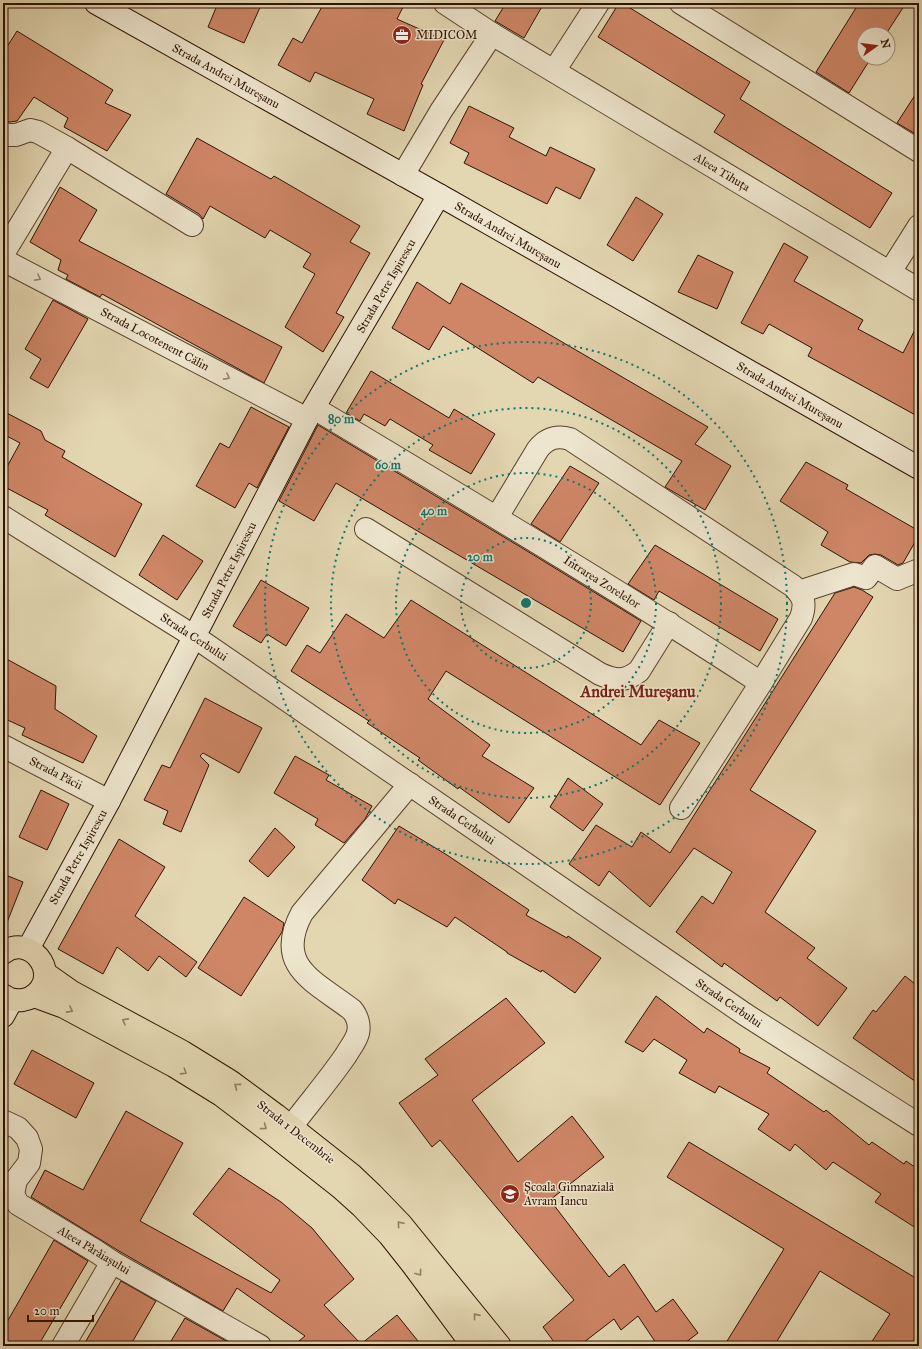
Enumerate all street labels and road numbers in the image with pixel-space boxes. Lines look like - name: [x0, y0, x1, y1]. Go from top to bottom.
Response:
- street label: Strada Andrei Mureșanu: [170, 41, 283, 112]
- street label: Aleea Tihuța: [691, 149, 753, 195]
- street label: Strada Andrei Mureșanu: [452, 199, 564, 272]
- street label: Strada Petre Ispirescu: [353, 236, 419, 335]
- street label: Strada Locotenent Călin: [98, 304, 212, 374]
- street label: Strada Andrei Mureșanu: [734, 359, 846, 432]
- street label: Strada Petre Ispirescu: [199, 519, 260, 620]
- street label: Intrarea Zorelelor: [561, 553, 643, 611]
- street label: Strada Cerbului: [158, 610, 231, 664]
- street label: Strada Păcii: [27, 754, 86, 793]
- street label: Strada Cerbului: [426, 793, 498, 848]
- street label: Strada Petre Ispirescu: [46, 807, 110, 907]
- street label: Strada Cerbului: [693, 976, 765, 1031]
- street label: Strada 1 Decembrie: [254, 1097, 338, 1167]
- street label: Aleea Pârâiașului: [54, 1222, 133, 1278]

